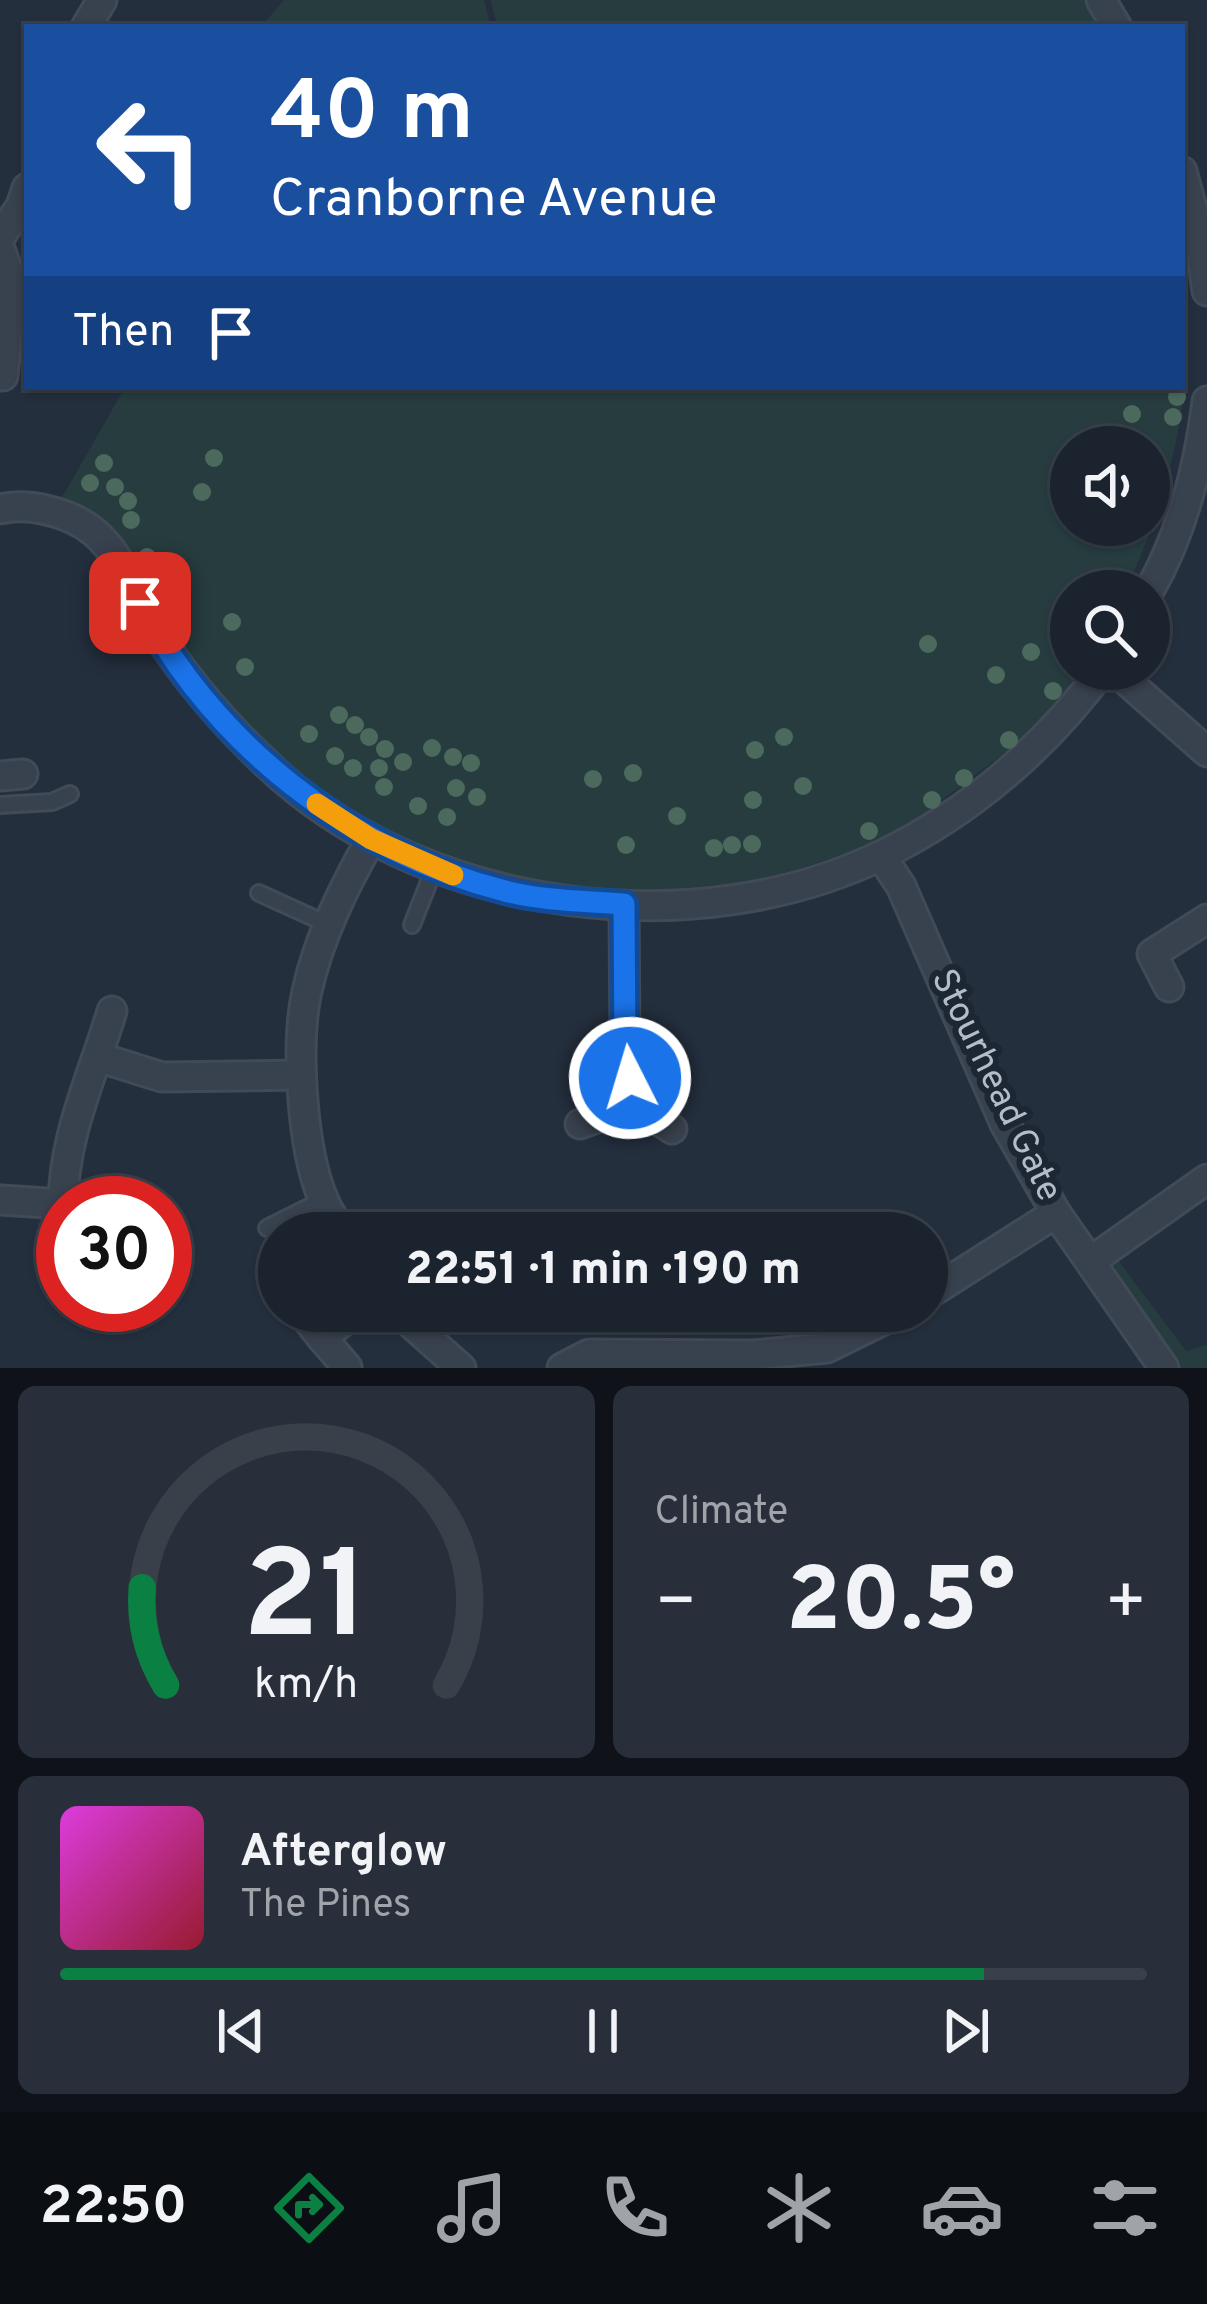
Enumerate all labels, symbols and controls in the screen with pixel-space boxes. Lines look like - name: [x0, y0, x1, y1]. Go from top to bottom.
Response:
- text: 40 m: [270, 63, 474, 169]
- icon: left: [72, 72, 228, 228]
- text: Cranborne Avenue: [270, 167, 718, 236]
- icon: arrive: [198, 300, 264, 366]
- text: Then: [72, 305, 174, 362]
- map controls: [1050, 426, 1170, 690]
- button: sound: [1050, 426, 1170, 546]
- pin: [89, 552, 191, 654]
- icon: arrive: [107, 570, 173, 636]
- button: search: [1050, 570, 1170, 690]
- street label: Stourhead Gate: [919, 962, 1071, 1210]
- position arrow: [567, 1015, 693, 1141]
- speed limit sign: 30: [36, 1176, 192, 1332]
- text: 22:51 · 1 min · 190 m: [405, 1243, 801, 1300]
- text: Climate: [655, 1489, 788, 1538]
- text: 21: [243, 1524, 369, 1682]
- text: 20.5°: [786, 1549, 1015, 1662]
- text: −: [655, 1564, 697, 1647]
- text: +: [1104, 1564, 1147, 1647]
- text: km/h: [254, 1659, 358, 1713]
- text: Afterglow: [240, 1825, 447, 1882]
- text: The Pines: [240, 1882, 411, 1931]
- icon: previous: [208, 1998, 274, 2064]
- icon: pause: [570, 1998, 636, 2064]
- icon: next: [933, 1998, 999, 2064]
- icon: directions: [267, 2166, 351, 2250]
- icon: music: [430, 2166, 514, 2250]
- icon: phone: [593, 2166, 677, 2250]
- icon: climate: [757, 2166, 841, 2250]
- icon: car: [920, 2166, 1004, 2250]
- icon: filters: [1083, 2166, 1167, 2250]
- text: 22:50: [40, 2174, 187, 2243]

